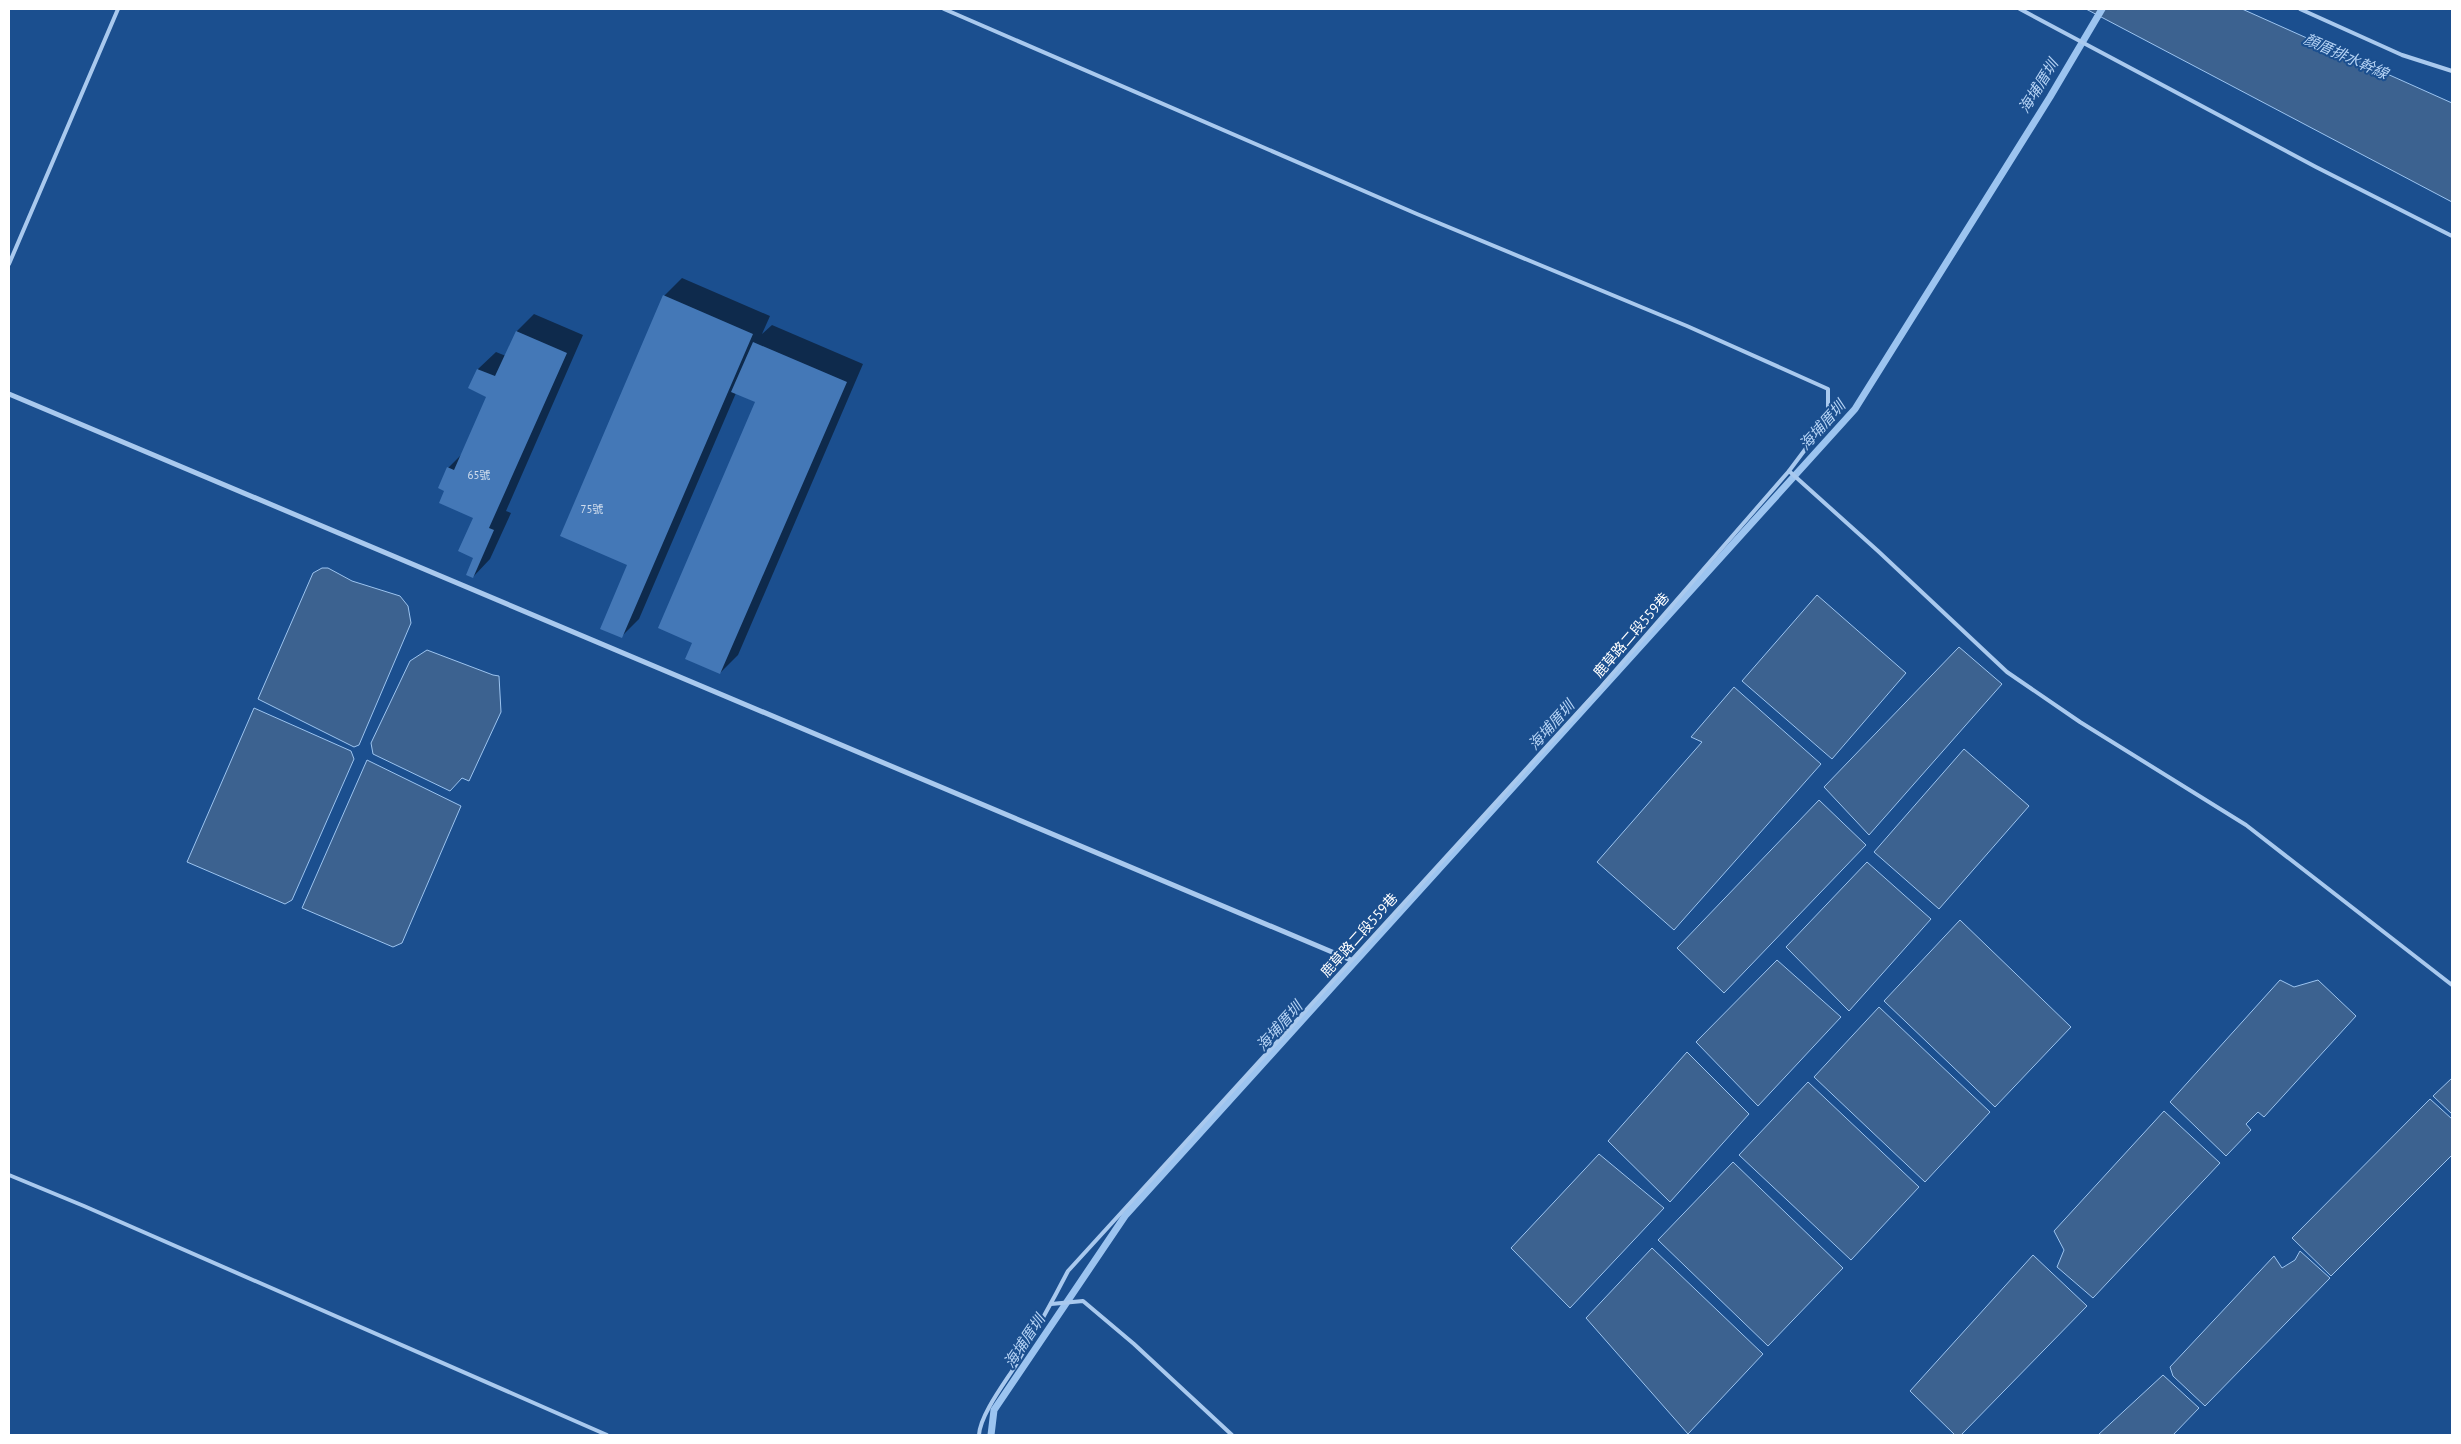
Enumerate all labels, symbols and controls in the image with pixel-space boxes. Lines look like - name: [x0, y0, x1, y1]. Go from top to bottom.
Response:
- water label: 顏厝排水幹線: [2301, 29, 2393, 84]
- water label: 海埔厝圳: [2014, 54, 2063, 116]
- water label: 海埔厝圳: [1795, 395, 1850, 454]
- house number: 65號: [468, 468, 491, 482]
- house number: 75號: [581, 502, 604, 516]
- street label: 鹿草路二段559巷: [1589, 589, 1673, 681]
- water label: 海埔厝圳: [1524, 695, 1579, 754]
- street label: 鹿草路二段559巷: [1317, 889, 1401, 981]
- water label: 海埔厝圳: [1252, 996, 1307, 1055]
- water label: 海埔厝圳: [999, 1309, 1050, 1371]

